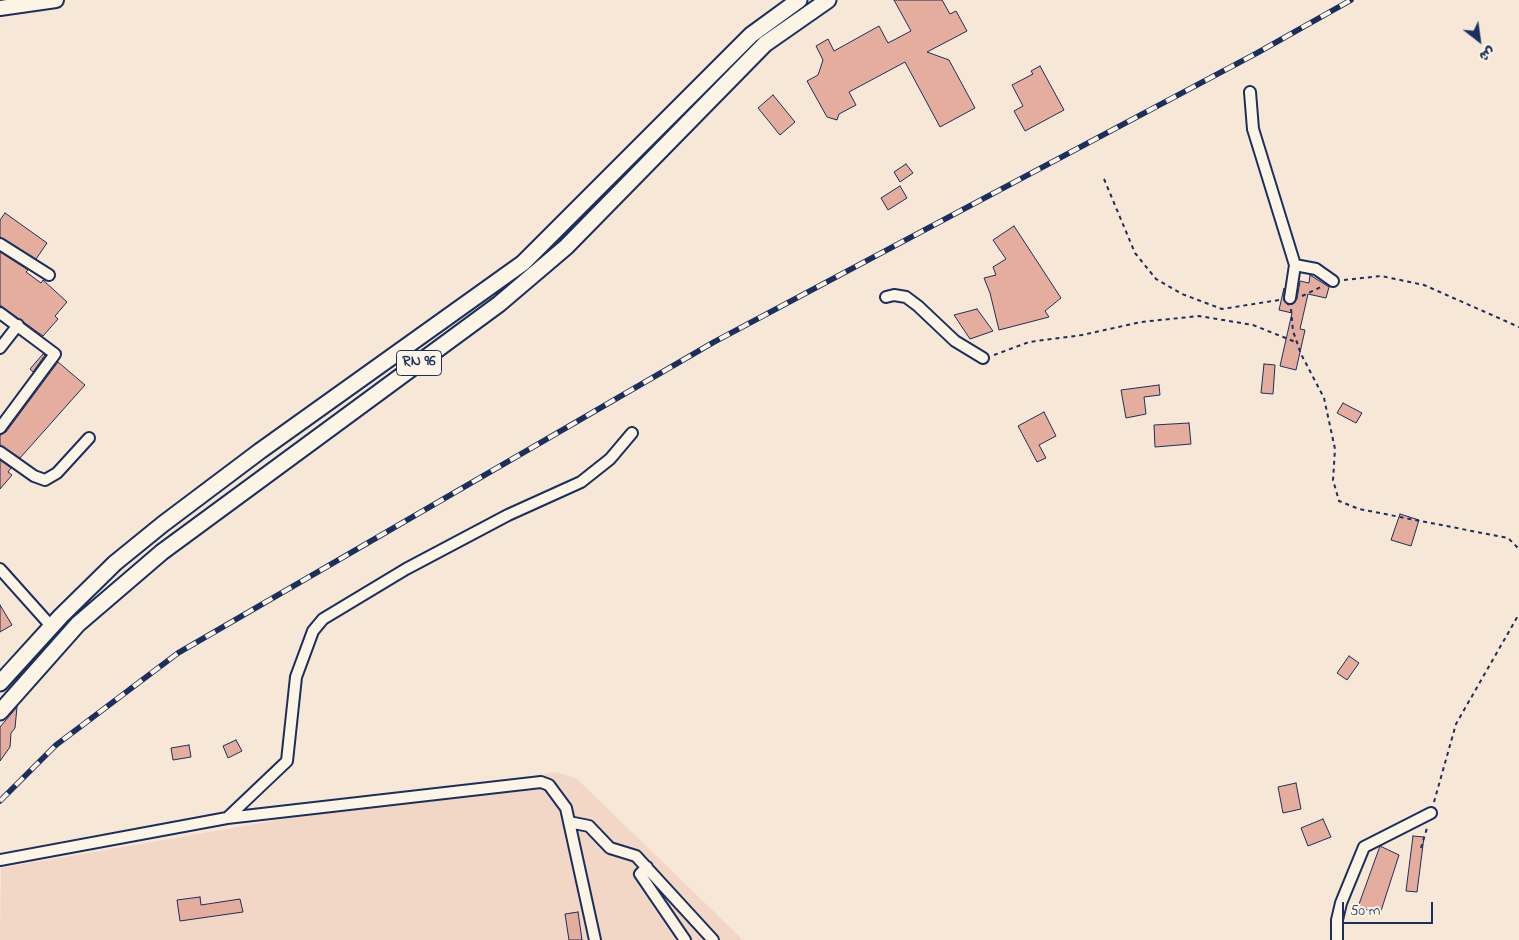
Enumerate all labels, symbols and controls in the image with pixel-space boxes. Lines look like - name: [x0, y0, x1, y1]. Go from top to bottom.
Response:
- north arrow: [1454, 15, 1504, 65]
- text: ش: [1475, 40, 1499, 66]
- road number: RN 96: [396, 350, 442, 376]
- scale bar: [1344, 892, 1435, 924]
- text: 50 m: [1350, 900, 1380, 922]

